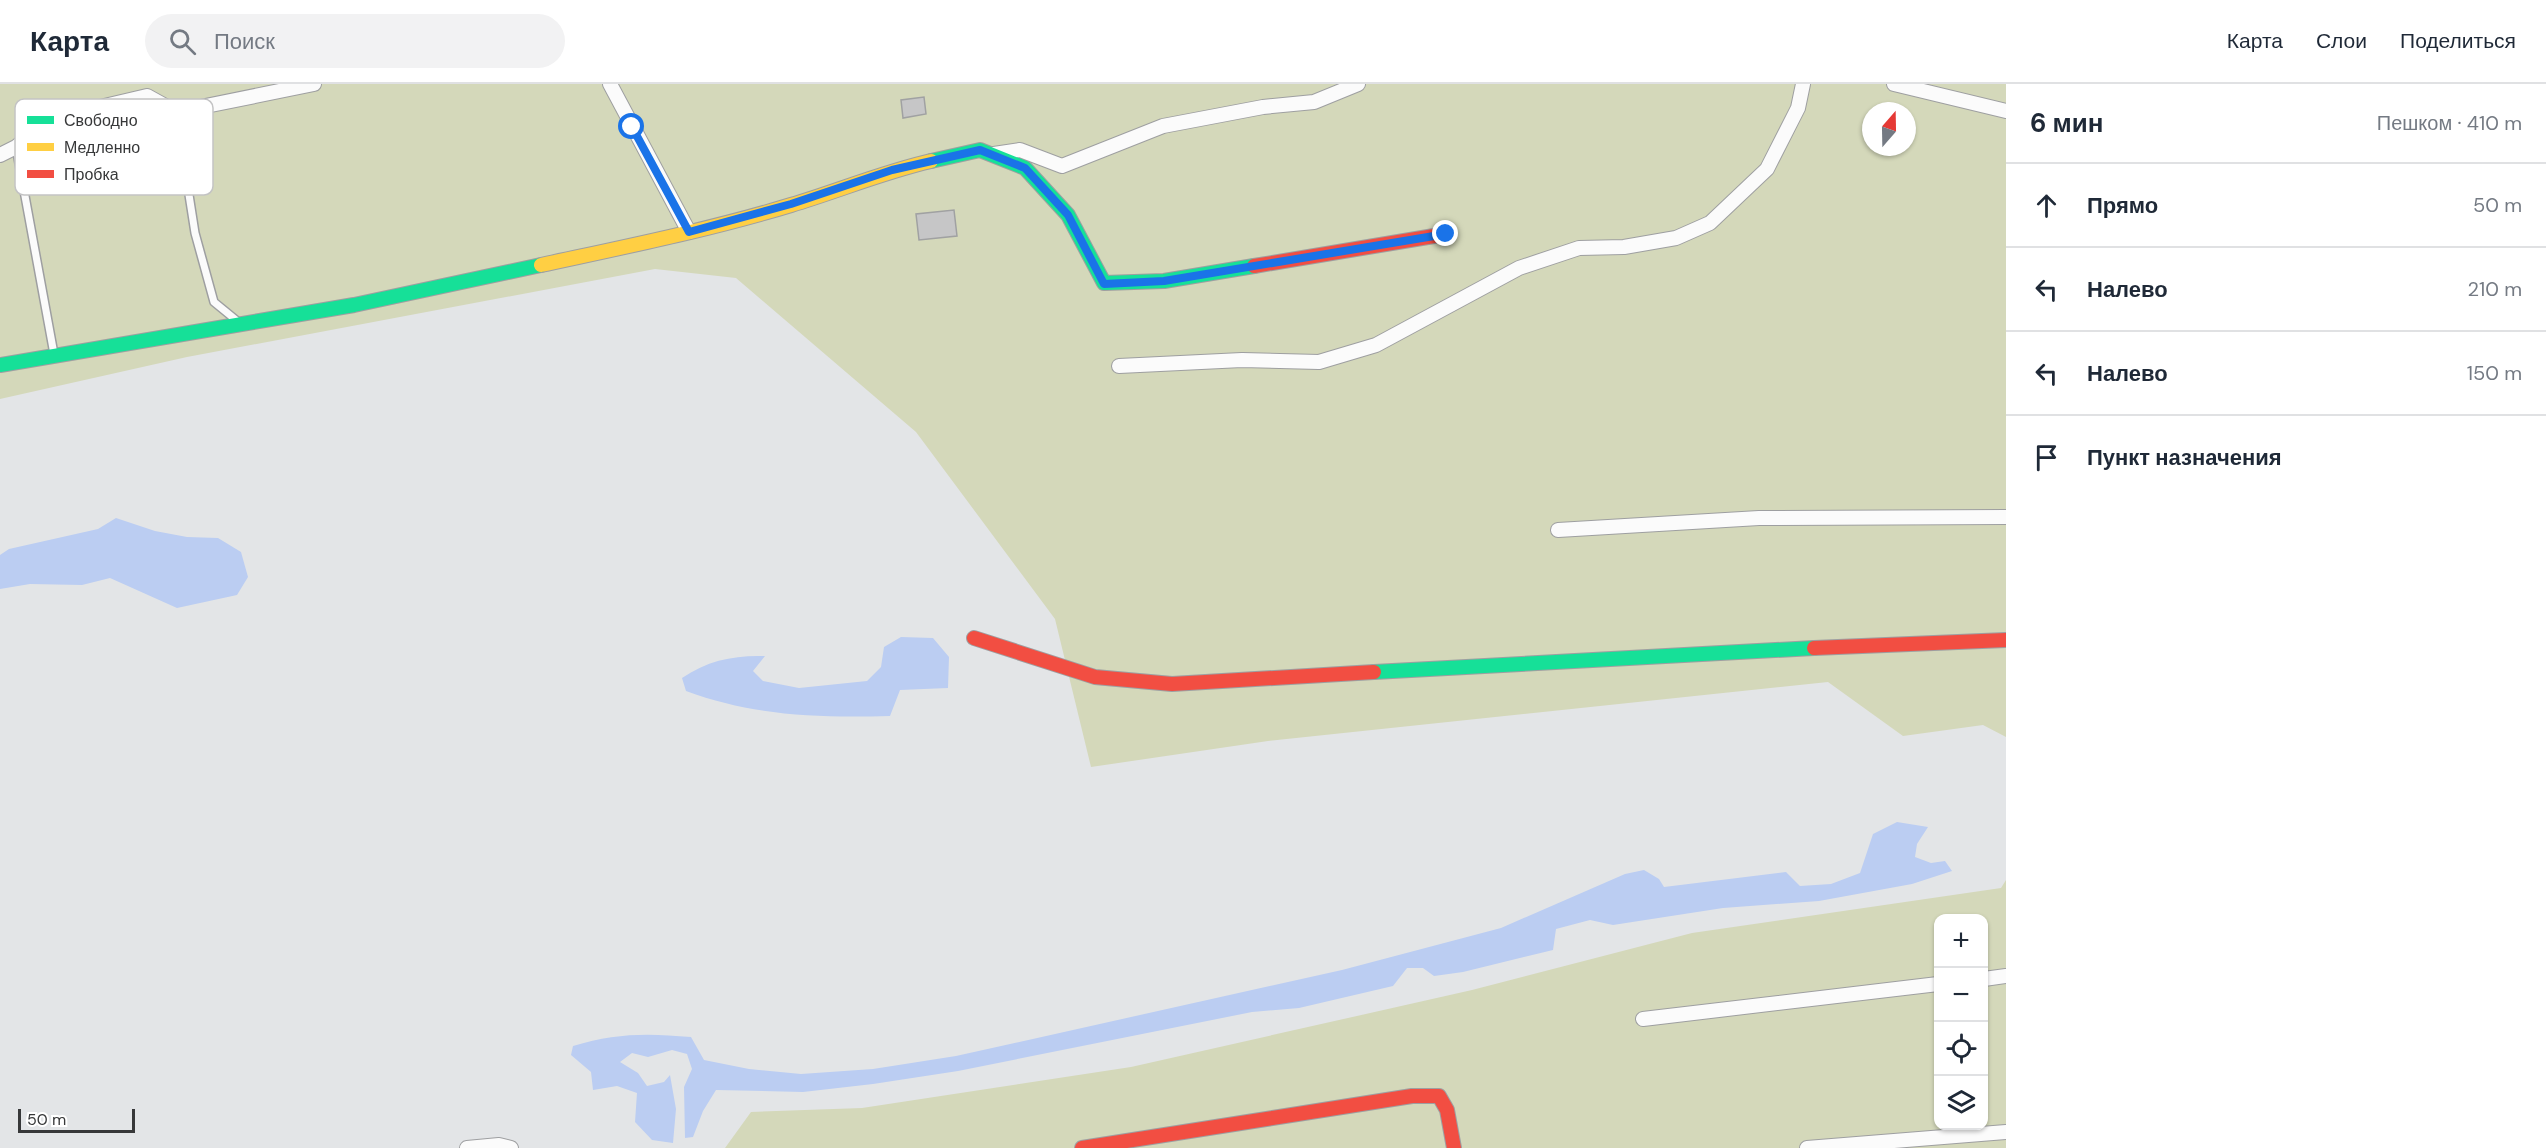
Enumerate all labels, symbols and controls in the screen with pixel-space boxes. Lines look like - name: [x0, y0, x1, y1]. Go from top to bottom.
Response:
- search box: [145, 14, 565, 68]
- text: Карта: [30, 23, 109, 60]
- icon: search: [166, 25, 199, 58]
- text: Поиск: [214, 27, 275, 56]
- text: Карта: [2227, 27, 2283, 55]
- text: Слои: [2316, 27, 2367, 55]
- text: Поделиться: [2400, 27, 2516, 55]
- legend: [15, 99, 213, 195]
- north arrow: [1862, 102, 1916, 156]
- text: 6 мин: [2030, 106, 2104, 140]
- text: Свободно: [64, 110, 138, 131]
- text: Пешком · 410 m: [2377, 110, 2522, 136]
- route start: [618, 113, 644, 139]
- text: Медленно: [64, 137, 140, 158]
- text: Пробка: [64, 164, 119, 185]
- icon: ahead: [2030, 189, 2063, 222]
- text: Прямо: [2087, 191, 2158, 220]
- text: 50 m: [2473, 192, 2522, 218]
- route end: [1432, 220, 1458, 246]
- icon: left: [2030, 273, 2063, 306]
- text: Налево: [2087, 275, 2168, 304]
- text: 210 m: [2467, 276, 2522, 302]
- icon: left: [2030, 357, 2063, 390]
- text: Налево: [2087, 359, 2168, 388]
- text: 150 m: [2467, 360, 2522, 386]
- icon: arrive: [2030, 441, 2063, 474]
- text: Пункт назначения: [2087, 443, 2282, 472]
- map controls: [1934, 914, 1988, 1130]
- button: +: [1934, 914, 1988, 968]
- button: −: [1934, 968, 1988, 1022]
- button: locate: [1934, 1022, 1988, 1076]
- button: layers: [1934, 1076, 1988, 1130]
- scale bar: [18, 1106, 135, 1134]
- text: 50 m: [27, 1109, 66, 1130]

